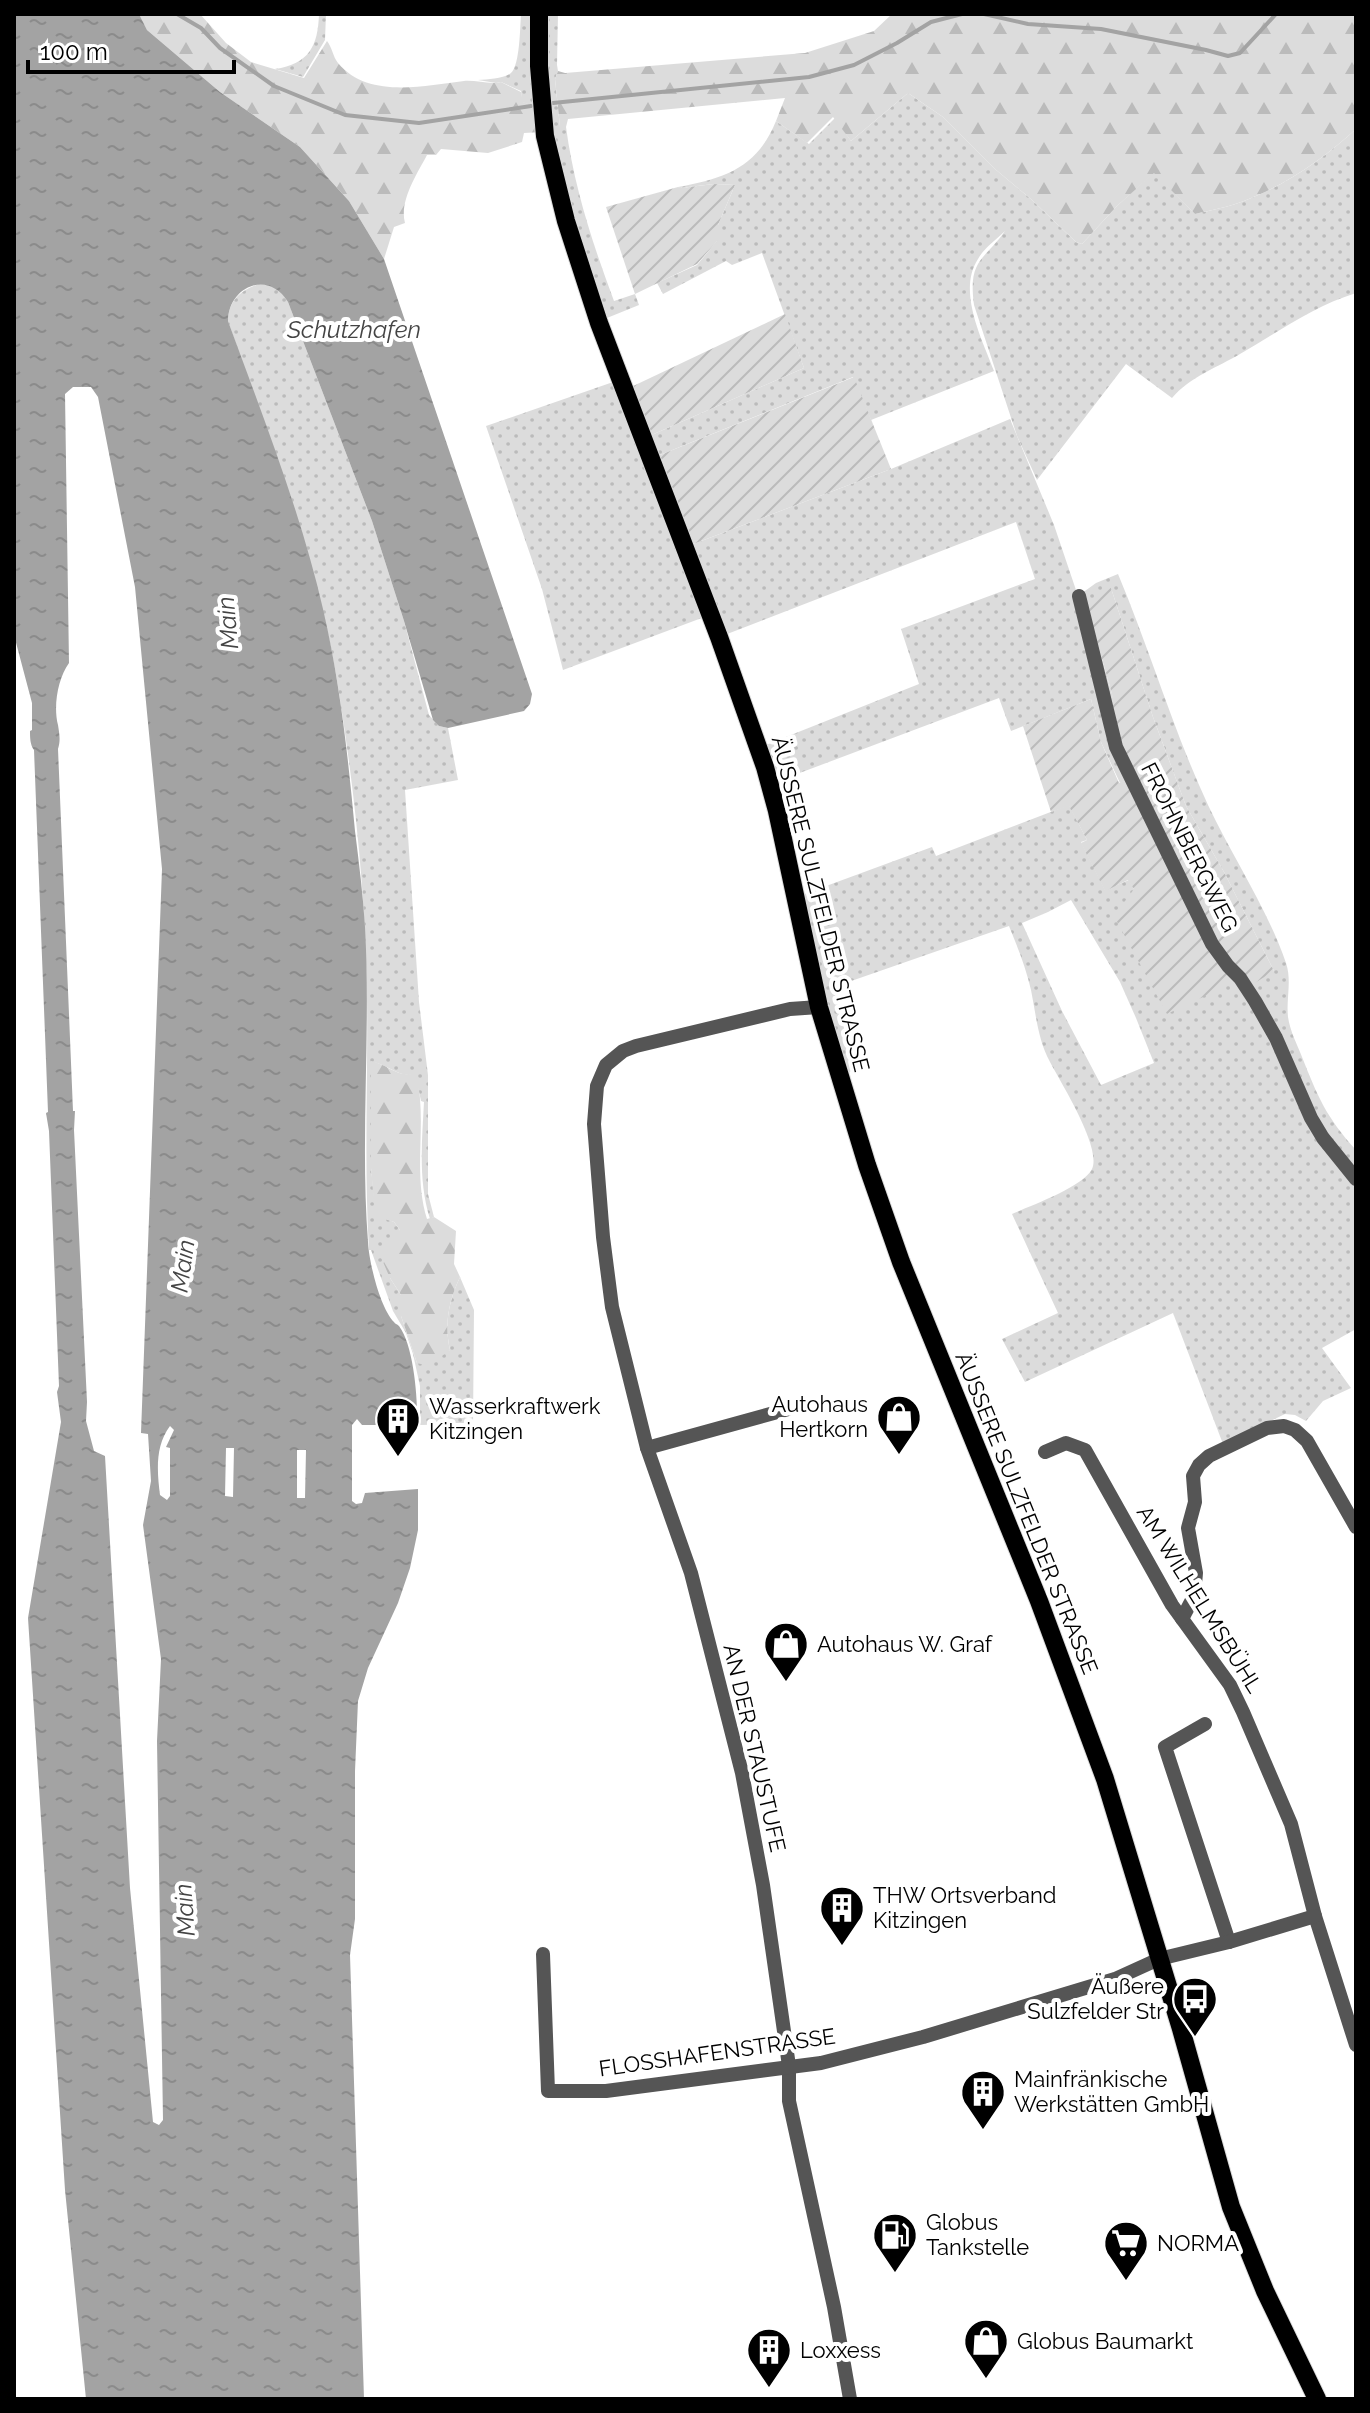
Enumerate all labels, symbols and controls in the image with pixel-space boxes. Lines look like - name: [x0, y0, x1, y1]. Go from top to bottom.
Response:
- scale bar: [28, 24, 234, 74]
- text: 100 m: [40, 37, 108, 66]
- water label: Schutzhafen: [286, 315, 421, 344]
- water label: Main: [211, 595, 244, 651]
- street label: ÄUSSERE SULZFELDER STRASSE: [767, 733, 875, 1075]
- street label: FROHNBERGWEG: [1136, 758, 1244, 936]
- water label: Main: [164, 1238, 201, 1294]
- street label: ÄUSSERE SULZFELDER STRASSE: [950, 1348, 1104, 1678]
- place label: Autohaus Hertkorn: [772, 1391, 868, 1442]
- place label: Wasserkraftwerk Kitzingen: [429, 1393, 601, 1444]
- shop icon: Autohaus Hertkorn: [875, 1393, 923, 1456]
- building icon: Wasserkraftwerk Kitzingen: [374, 1395, 422, 1458]
- street label: AM WILHELMSBÜHL: [1132, 1501, 1268, 1698]
- shop icon: Autohaus W. Graf: [762, 1620, 810, 1683]
- place label: Autohaus W. Graf: [817, 1631, 993, 1657]
- street label: AN DER STAUSTUFE: [718, 1642, 792, 1854]
- place label: THW Ortsverband Kitzingen: [873, 1882, 1056, 1933]
- water label: Main: [168, 1883, 201, 1937]
- building icon: THW Ortsverband Kitzingen: [818, 1884, 866, 1947]
- place label: Äußere Sulzfelder Str: [1027, 1973, 1164, 2024]
- bus stop icon: Äußere Sulzfelder Str: [1171, 1975, 1219, 2038]
- street label: FLOSSHAFENSTRASSE: [597, 2023, 837, 2081]
- place label: Mainfränkische Werkstätten GmbH: [1014, 2066, 1209, 2117]
- building icon: Mainfränkische Werkstätten GmbH: [959, 2068, 1007, 2131]
- place label: Globus Tankstelle: [926, 2209, 1029, 2260]
- fuel station icon: Globus Tankstelle: [871, 2211, 919, 2274]
- supermarket icon: NORMA: [1102, 2219, 1150, 2282]
- place label: NORMA: [1157, 2230, 1239, 2256]
- shop icon: Globus Baumarkt: [962, 2317, 1010, 2380]
- building icon: Loxxess: [745, 2326, 793, 2389]
- place label: Globus Baumarkt: [1017, 2328, 1194, 2354]
- place label: Loxxess: [800, 2337, 881, 2363]

